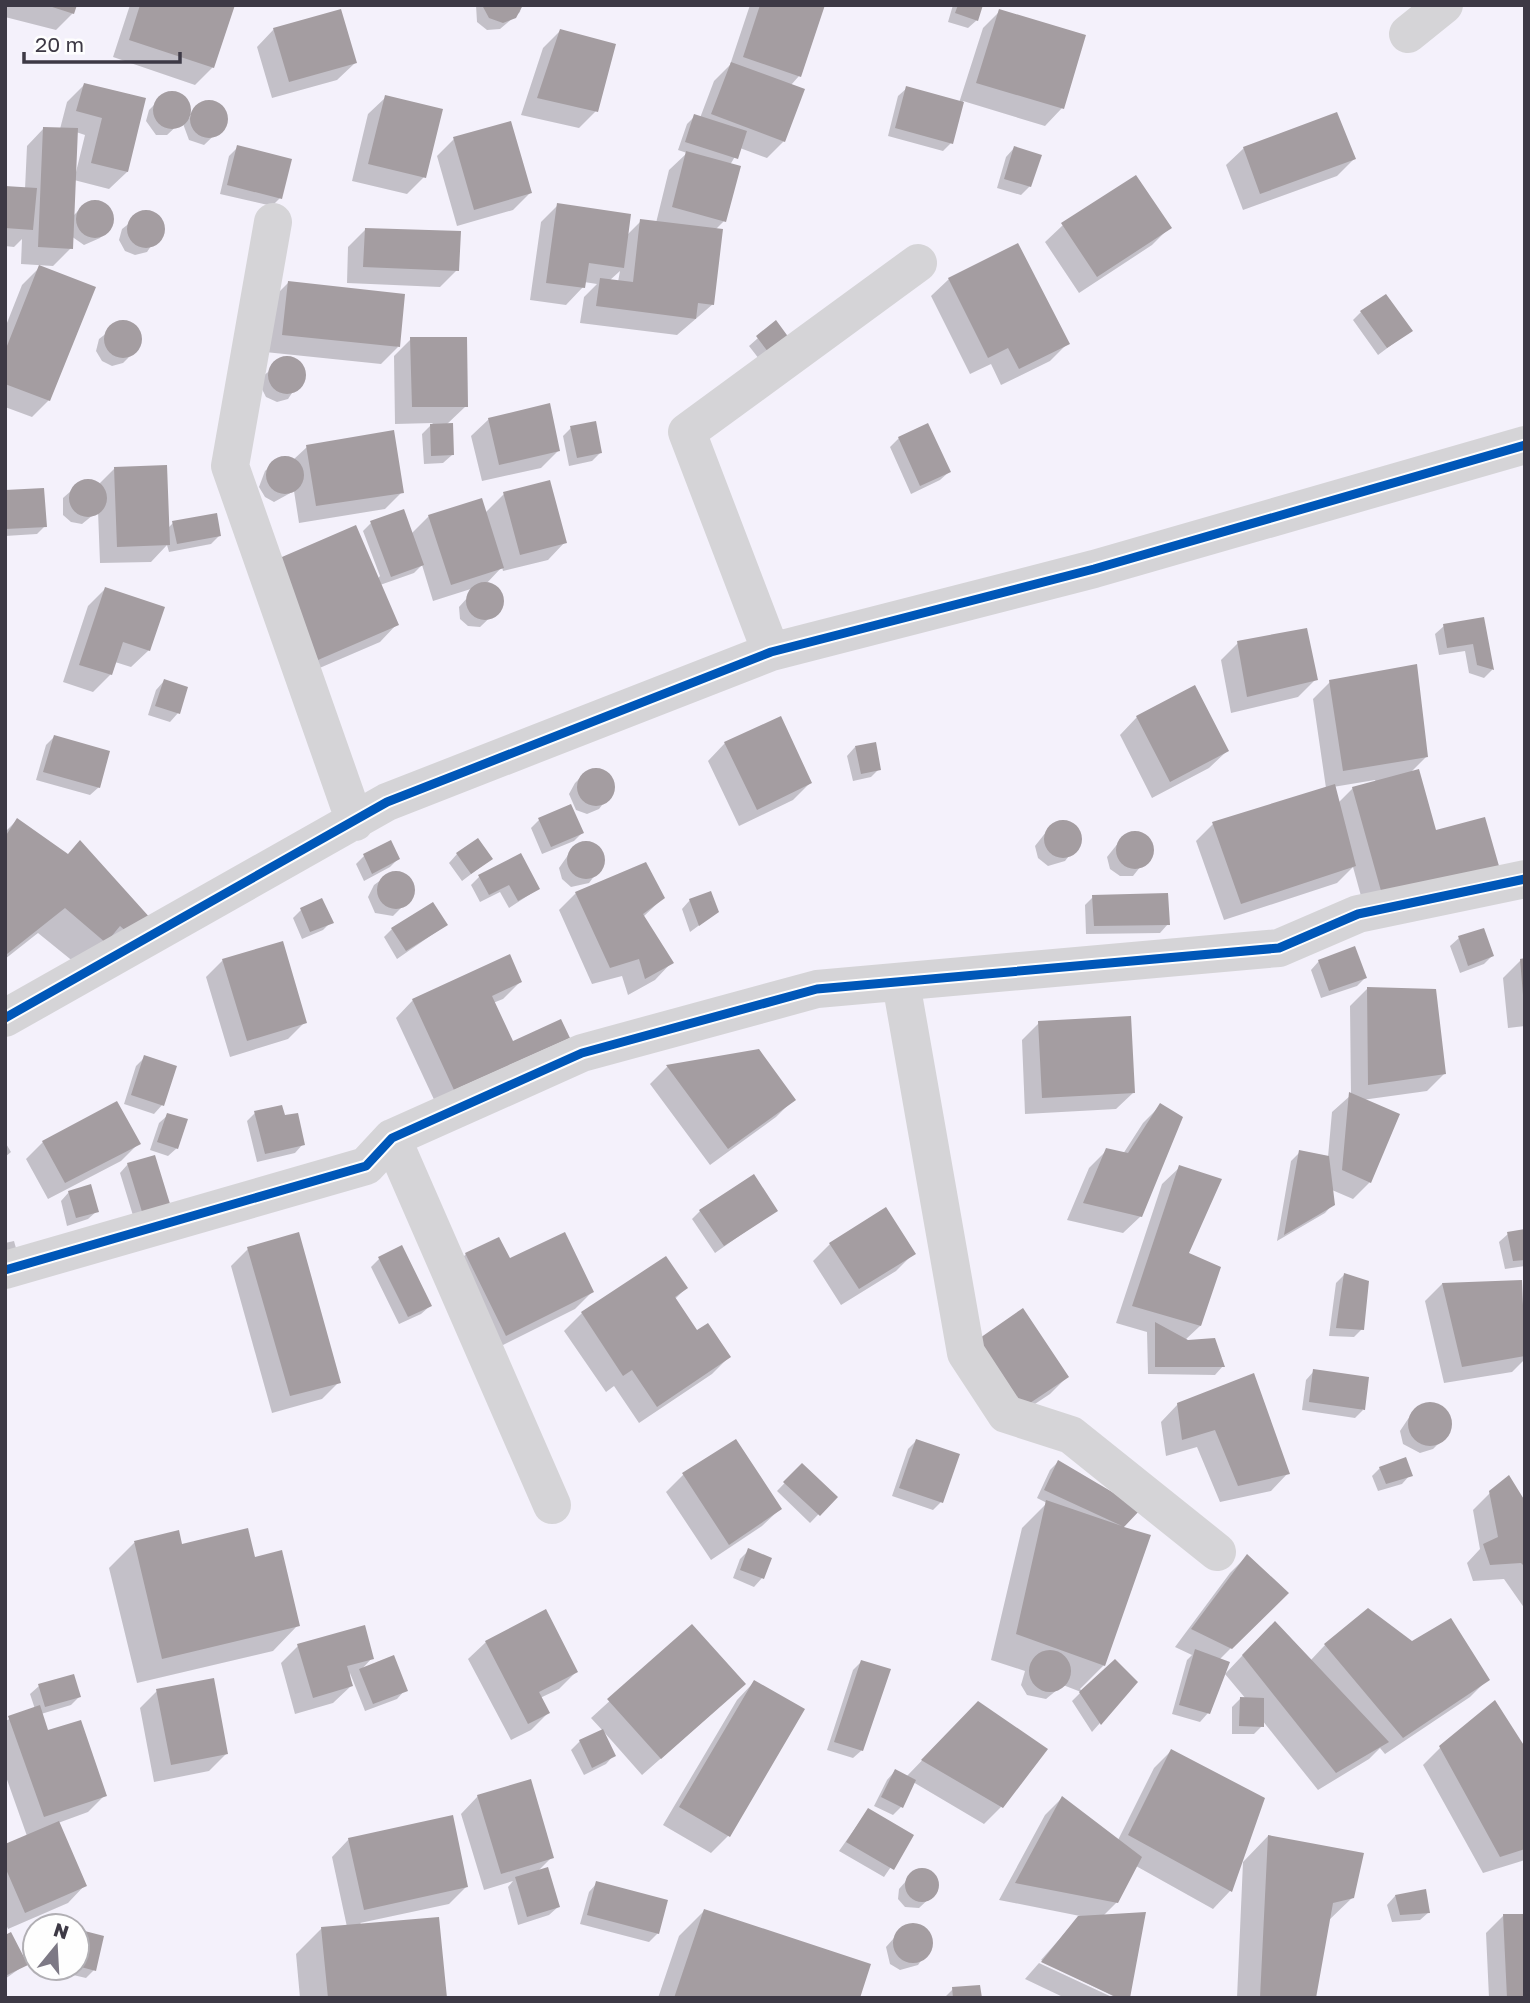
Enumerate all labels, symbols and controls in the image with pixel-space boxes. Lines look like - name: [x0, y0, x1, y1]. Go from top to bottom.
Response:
- scale bar: [24, 21, 180, 65]
- text: 20 m: [35, 31, 84, 57]
- north arrow: [21, 1912, 91, 1982]
- text: N: [51, 1917, 72, 1944]

